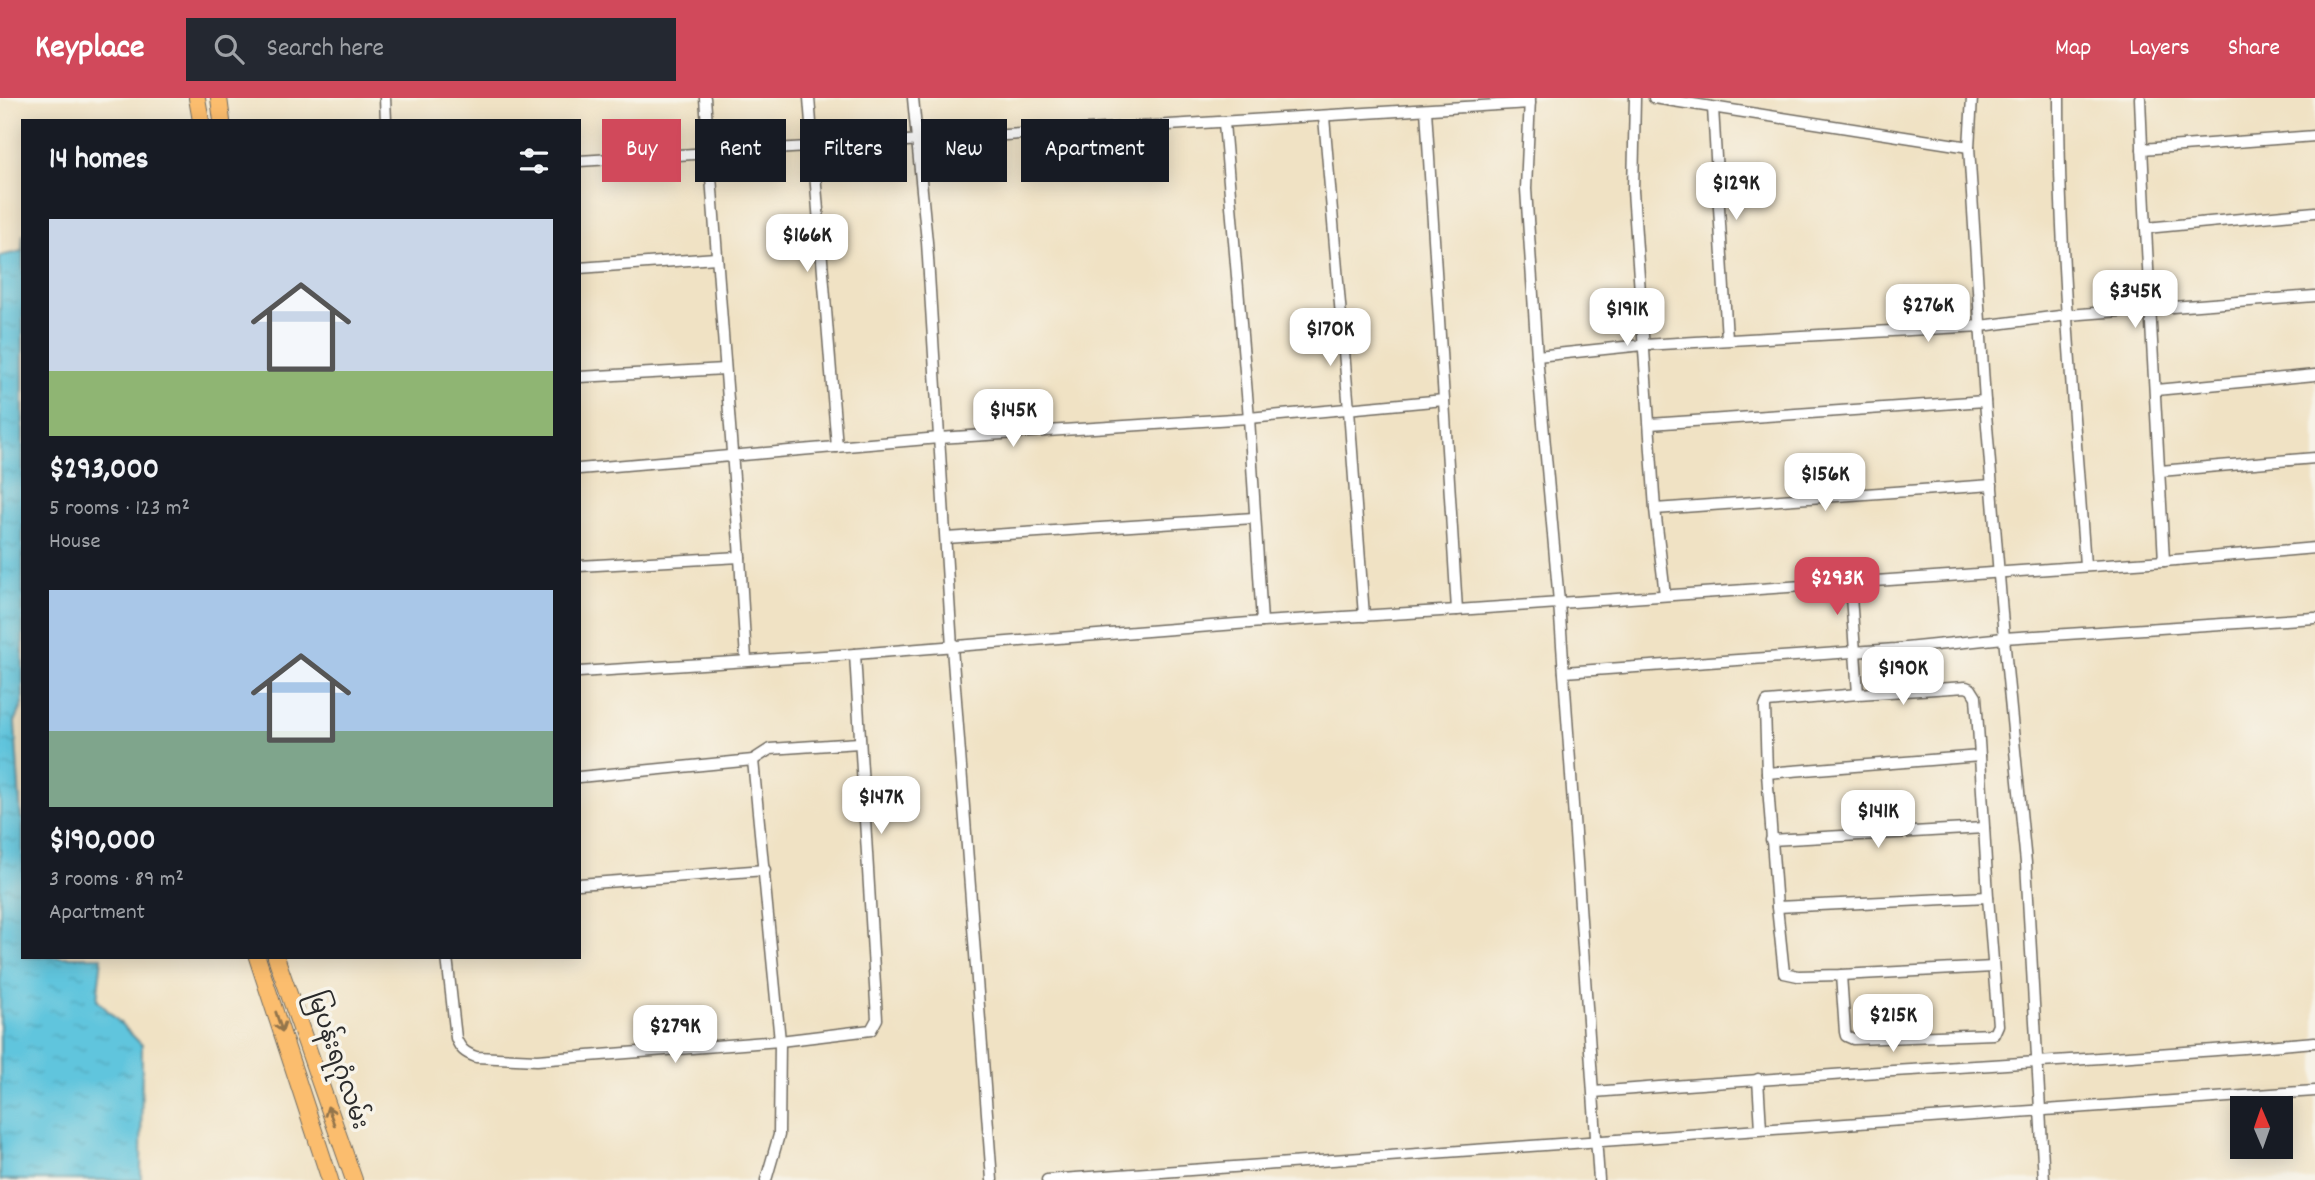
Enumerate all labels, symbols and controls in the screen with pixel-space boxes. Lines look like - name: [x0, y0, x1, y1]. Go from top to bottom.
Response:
- search box: [186, 18, 676, 81]
- text: Keyplace: [35, 26, 144, 73]
- icon: search: [210, 30, 248, 68]
- text: Search here: [266, 31, 384, 68]
- text: Map: [2055, 32, 2091, 66]
- text: Layers: [2129, 32, 2190, 66]
- text: Share: [2228, 32, 2280, 66]
- chip: Buy: [602, 119, 681, 182]
- chip: Rent: [695, 119, 786, 182]
- chip: Filters: [800, 119, 907, 182]
- chip: New: [921, 119, 1007, 182]
- chip: Apartment: [1021, 119, 1169, 182]
- text: 14 homes: [49, 140, 148, 183]
- icon: filters: [515, 142, 553, 180]
- pin: $129K: [1687, 162, 1785, 222]
- text: $129K: [1712, 168, 1760, 201]
- pin: $166K: [758, 214, 856, 274]
- text: $166K: [782, 220, 832, 253]
- icon: home: [238, 264, 364, 390]
- pin: $345K: [2086, 271, 2184, 330]
- text: $345K: [2109, 276, 2161, 309]
- pin: $276K: [1879, 285, 1977, 344]
- pin: $191K: [1578, 288, 1676, 348]
- text: $276K: [1902, 290, 1954, 323]
- text: $191K: [1606, 294, 1648, 327]
- pin: $170K: [1281, 308, 1379, 368]
- text: $170K: [1306, 314, 1354, 347]
- pin: $145K: [964, 390, 1062, 449]
- text: $145K: [989, 395, 1037, 428]
- text: $293,000: [49, 450, 159, 493]
- pin: $156K: [1776, 454, 1874, 513]
- text: $156K: [1800, 459, 1850, 492]
- text: 5 rooms · 123 m²: [49, 493, 190, 526]
- text: House: [49, 526, 101, 559]
- pin: $293K: [1788, 558, 1886, 617]
- text: $293K: [1810, 563, 1864, 596]
- icon: home: [238, 635, 364, 761]
- pin: $190K: [1854, 648, 1952, 707]
- text: $190K: [1878, 653, 1928, 686]
- pin: $147K: [832, 776, 930, 836]
- text: $147K: [858, 782, 904, 815]
- pin: $141K: [1829, 790, 1927, 850]
- text: $141K: [1857, 796, 1899, 829]
- text: $190,000: [49, 821, 156, 864]
- text: 3 rooms · 89 m²: [49, 864, 184, 897]
- text: Apartment: [49, 897, 145, 930]
- street label: မြပန်းရဂုံလမ်း: [296, 987, 377, 1135]
- pin: $215K: [1844, 995, 1942, 1054]
- text: $215K: [1869, 1000, 1917, 1033]
- pin: $279K: [626, 1006, 724, 1065]
- one-way arrow: [273, 1010, 286, 1032]
- text: $279K: [649, 1011, 701, 1044]
- north arrow: [2230, 1096, 2292, 1158]
- map controls: [2230, 1096, 2293, 1159]
- one-way arrow: [324, 1105, 336, 1127]

